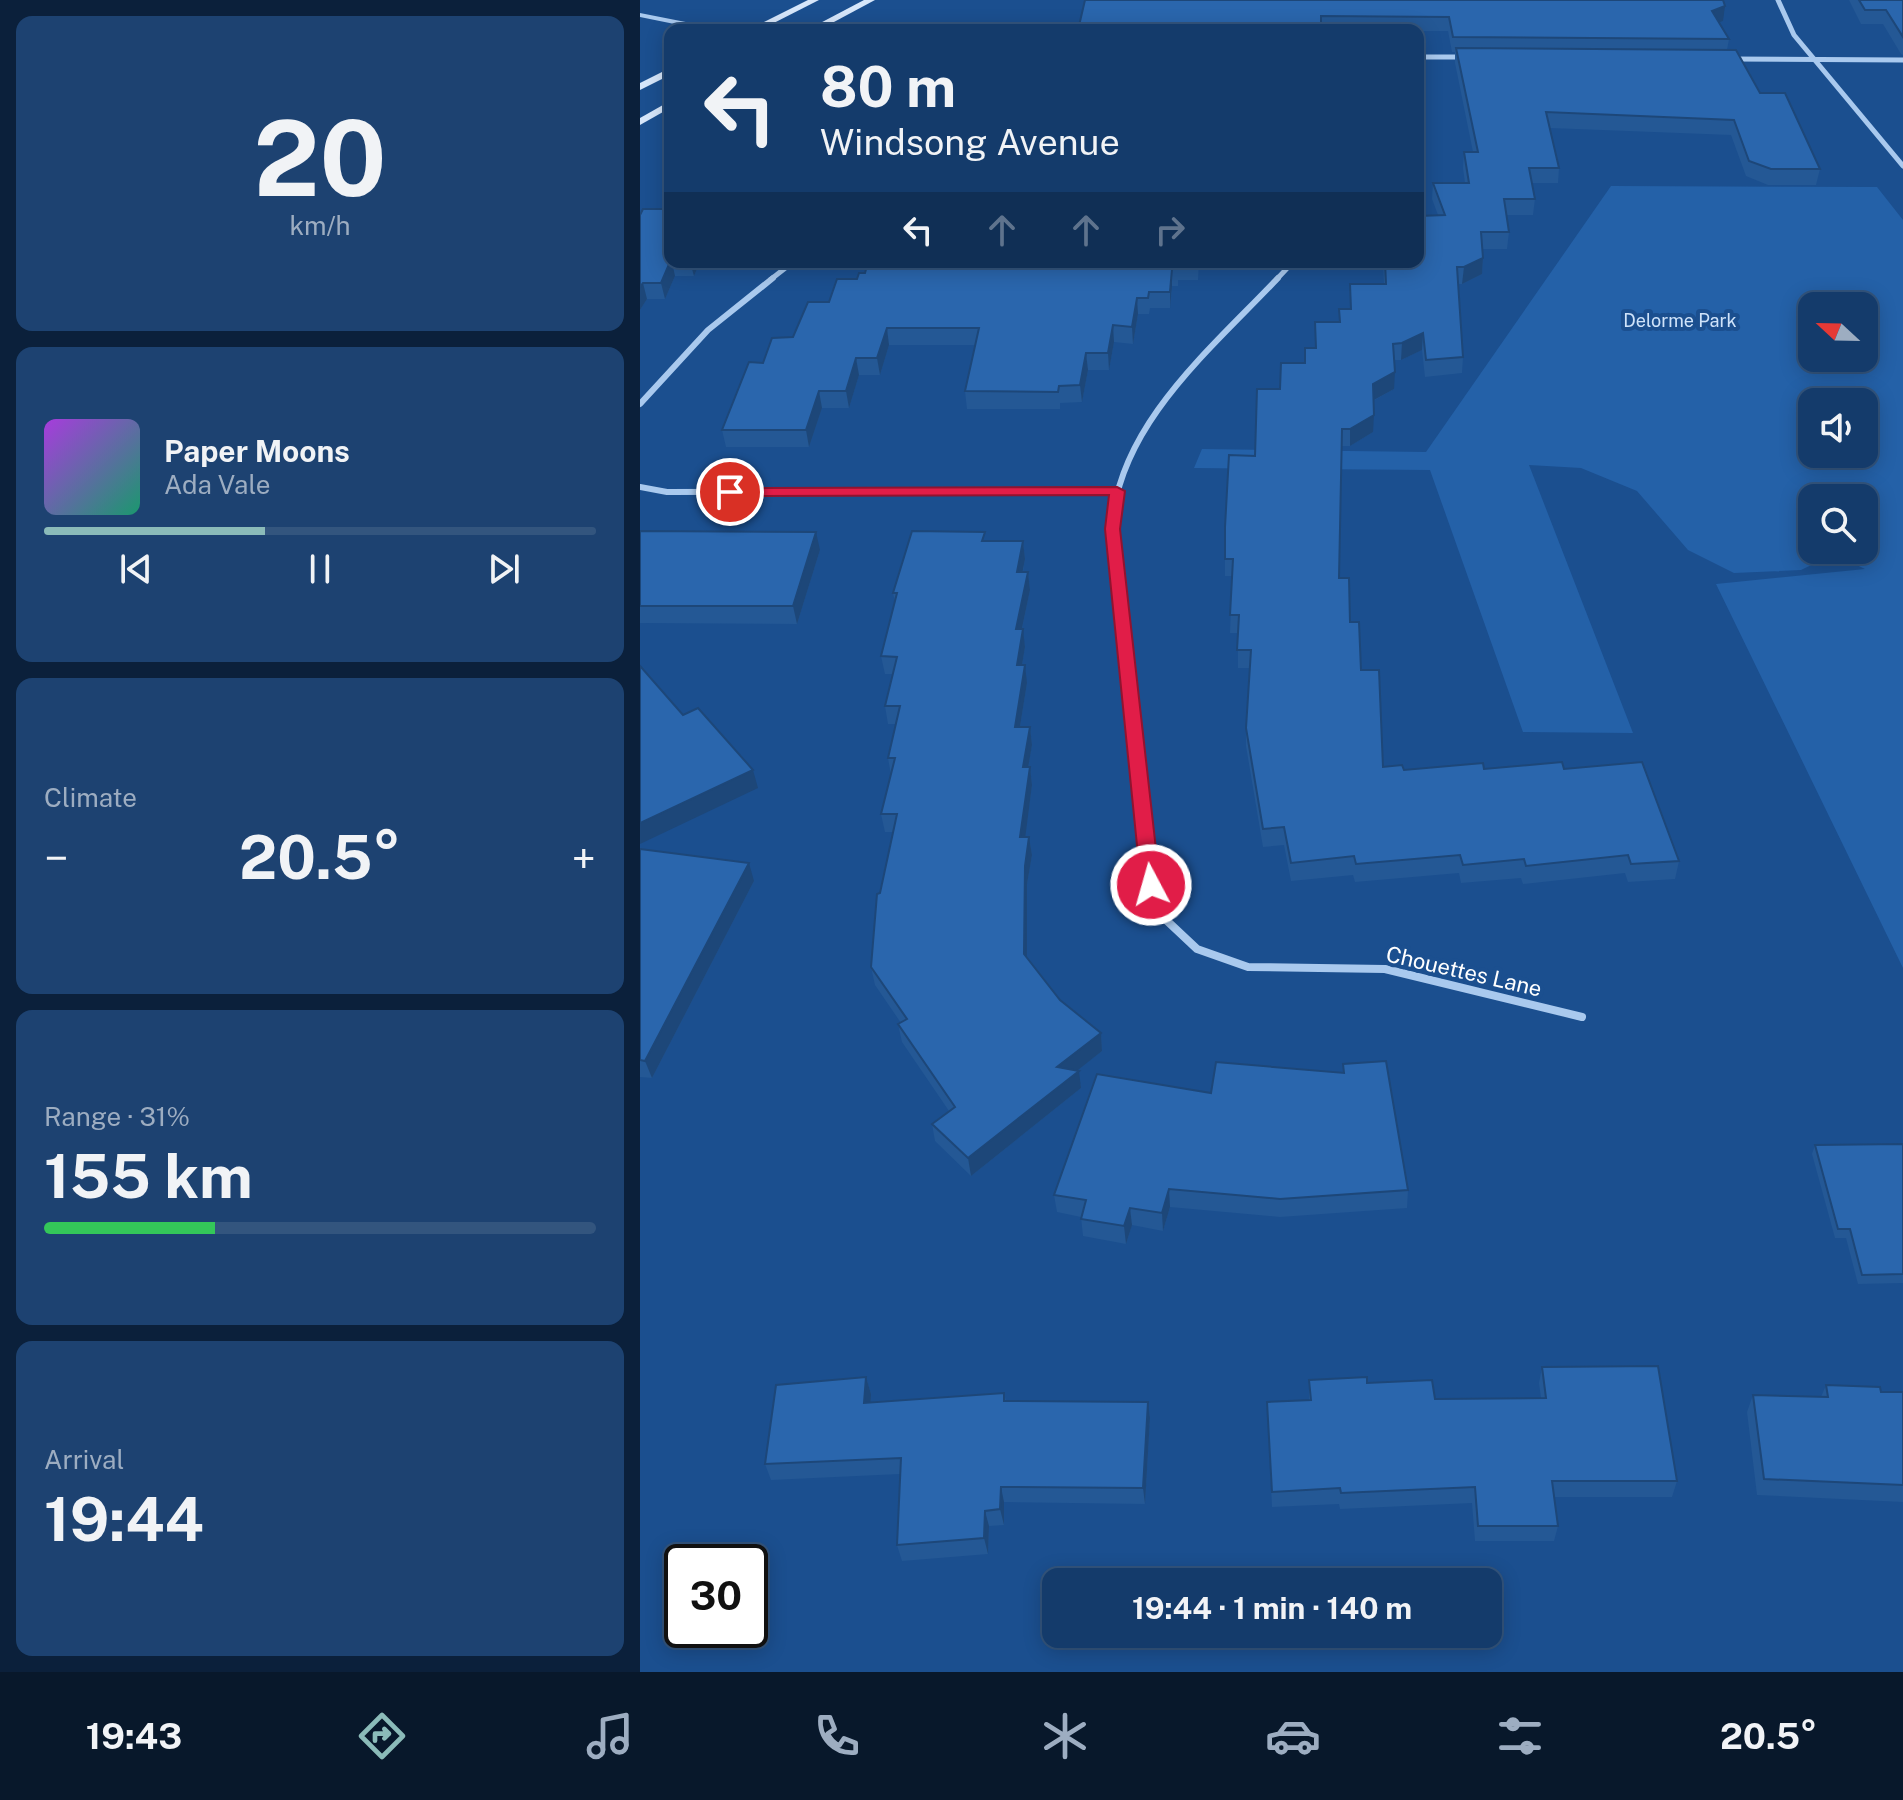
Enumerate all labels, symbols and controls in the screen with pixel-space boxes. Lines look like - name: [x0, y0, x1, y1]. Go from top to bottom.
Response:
- text: 80 m: [820, 54, 956, 120]
- icon: left: [688, 56, 792, 160]
- text: 20: [253, 97, 387, 219]
- text: Windsong Avenue: [820, 121, 1120, 163]
- icon: left: [896, 208, 940, 252]
- icon: ahead: [980, 208, 1024, 252]
- icon: ahead: [1064, 208, 1108, 252]
- icon: right: [1148, 208, 1192, 252]
- text: km/h: [289, 210, 351, 241]
- north arrow: [1798, 292, 1878, 372]
- map controls: [1798, 292, 1878, 564]
- park label: Delorme Park: [1623, 310, 1737, 331]
- button: sound: [1798, 388, 1878, 468]
- text: Paper Moons: [164, 433, 350, 469]
- pin: [696, 458, 764, 526]
- text: Ada Vale: [164, 469, 270, 500]
- icon: arrive: [708, 470, 752, 514]
- button: search: [1798, 484, 1878, 564]
- icon: previous: [114, 547, 158, 591]
- icon: pause: [298, 547, 342, 591]
- icon: next: [482, 547, 526, 591]
- text: Climate: [44, 782, 137, 813]
- text: 20.5°: [239, 822, 401, 893]
- text: −: [44, 832, 68, 884]
- text: +: [572, 832, 596, 884]
- position arrow: [1109, 843, 1193, 927]
- street label: Chouettes Lane: [1384, 940, 1544, 1002]
- text: Range · 31%: [44, 1101, 190, 1132]
- text: 155 km: [44, 1141, 253, 1212]
- text: Arrival: [44, 1444, 124, 1475]
- text: 19:44: [44, 1484, 204, 1555]
- speed limit sign: 30: [664, 1544, 768, 1648]
- text: 19:44 · 1 min · 140 m: [1132, 1590, 1412, 1626]
- icon: directions: [354, 1708, 410, 1764]
- icon: music: [582, 1708, 638, 1764]
- icon: phone: [809, 1708, 865, 1764]
- icon: climate: [1037, 1708, 1093, 1764]
- icon: car: [1265, 1708, 1321, 1764]
- icon: filters: [1492, 1708, 1548, 1764]
- text: 19:43: [86, 1715, 182, 1757]
- text: 20.5°: [1720, 1715, 1817, 1757]

